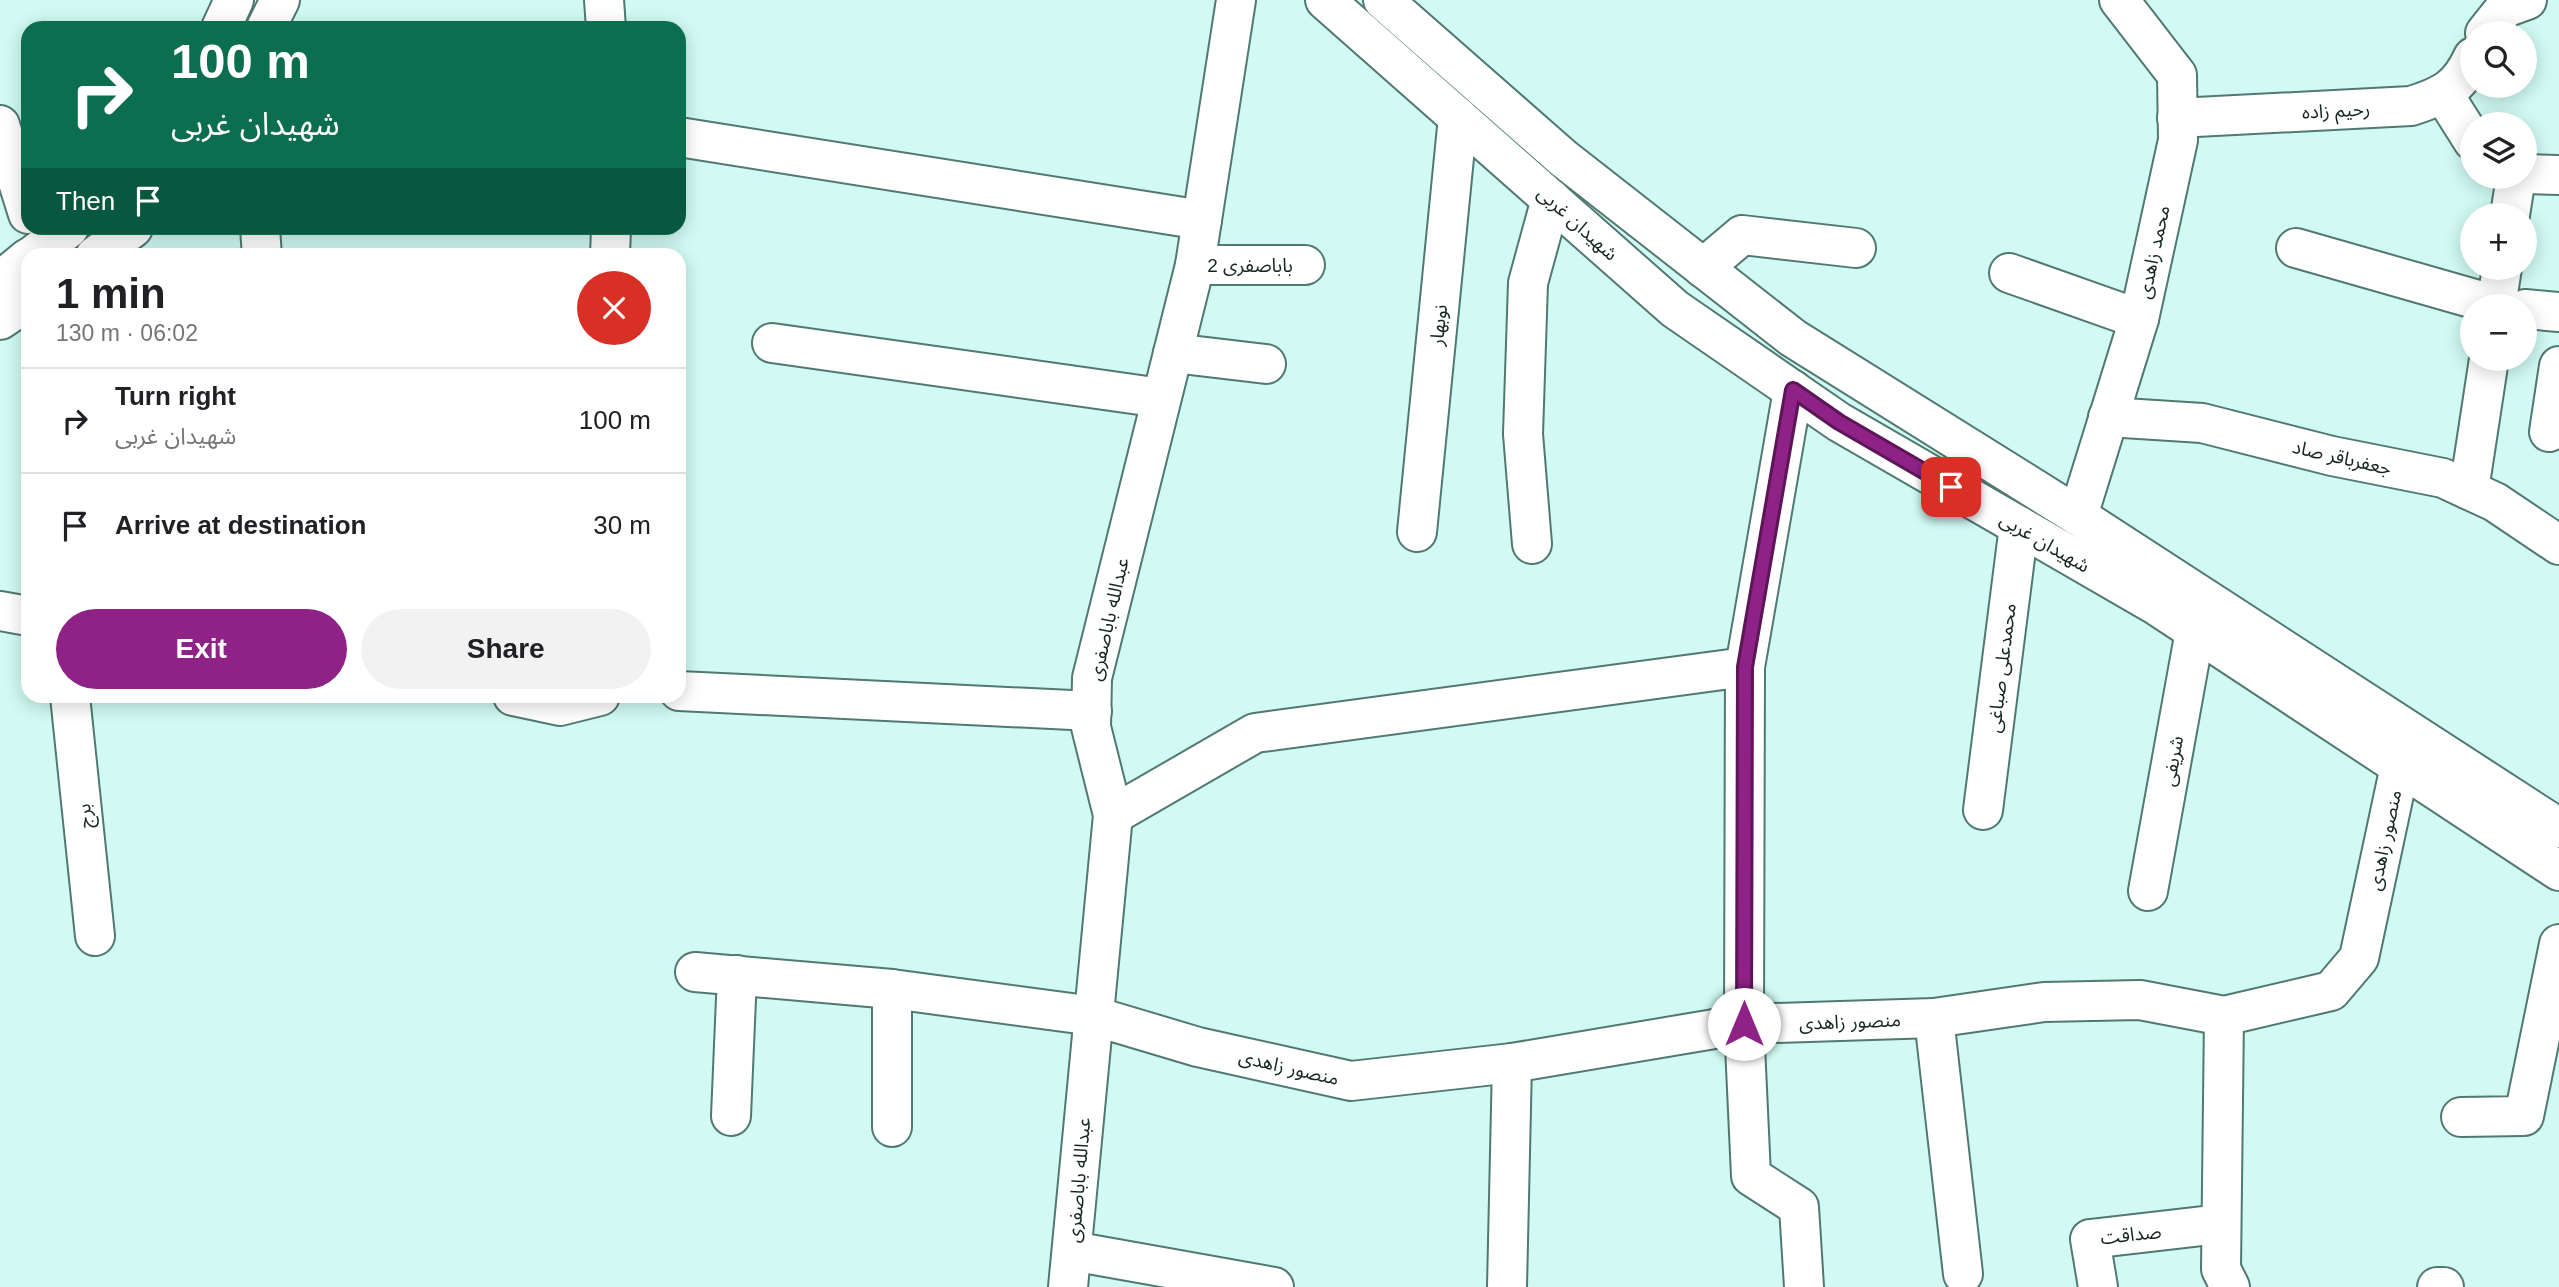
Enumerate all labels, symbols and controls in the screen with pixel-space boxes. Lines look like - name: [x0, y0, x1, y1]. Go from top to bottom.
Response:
- map controls: [2460, 21, 2537, 371]
- button: search: [2460, 21, 2537, 98]
- text: 100 m: [171, 34, 310, 88]
- icon: right: [56, 49, 147, 140]
- street label: رحیم زاده: [2301, 98, 2371, 127]
- text: شهیدان غربی: [171, 106, 340, 142]
- button: layers: [2460, 112, 2537, 189]
- icon: arrive: [129, 182, 167, 220]
- street label: شهیدان غربی: [1533, 182, 1622, 265]
- text: Then: [56, 186, 115, 216]
- street label: محمد زاهدی: [2133, 203, 2175, 301]
- button: +: [2460, 203, 2537, 280]
- street label: باباصفری 2: [1207, 255, 1293, 277]
- text: 1 min: [56, 270, 166, 317]
- button: close: [577, 271, 651, 345]
- button: −: [2460, 294, 2537, 371]
- street label: نوبهار: [1426, 303, 1452, 348]
- text: 130 m · 06:02: [56, 320, 198, 346]
- text: Turn right: [115, 381, 236, 411]
- icon: right: [56, 402, 94, 440]
- text: 100 m: [579, 405, 651, 435]
- text: شهیدان غربی: [115, 423, 236, 449]
- street label: جعفرباقر صاد: [2290, 436, 2394, 480]
- pin: [1921, 457, 1981, 517]
- icon: arrive: [1932, 468, 1970, 506]
- icon: arrive: [56, 507, 94, 545]
- street label: شهیدان غربی: [1996, 508, 2093, 577]
- text: Arrive at destination: [115, 510, 366, 540]
- text: 30 m: [593, 510, 651, 540]
- street label: عبدالله باباصفری: [1084, 556, 1134, 683]
- street label: محمدعلی صباغی: [1983, 602, 2021, 734]
- button: Exit: [56, 609, 347, 689]
- button: Share: [361, 609, 651, 689]
- street label: شریفی: [2158, 734, 2188, 788]
- street label: منصور زاهدی: [2364, 788, 2406, 892]
- street label: برج: [73, 802, 99, 829]
- position arrow: [1707, 987, 1781, 1061]
- street label: منصور زاهدی: [1799, 1009, 1901, 1035]
- street label: منصور زاهدی: [1237, 1046, 1341, 1090]
- street label: عبدالله باباصفری: [1063, 1117, 1095, 1244]
- street label: صداقت: [2100, 1221, 2163, 1248]

